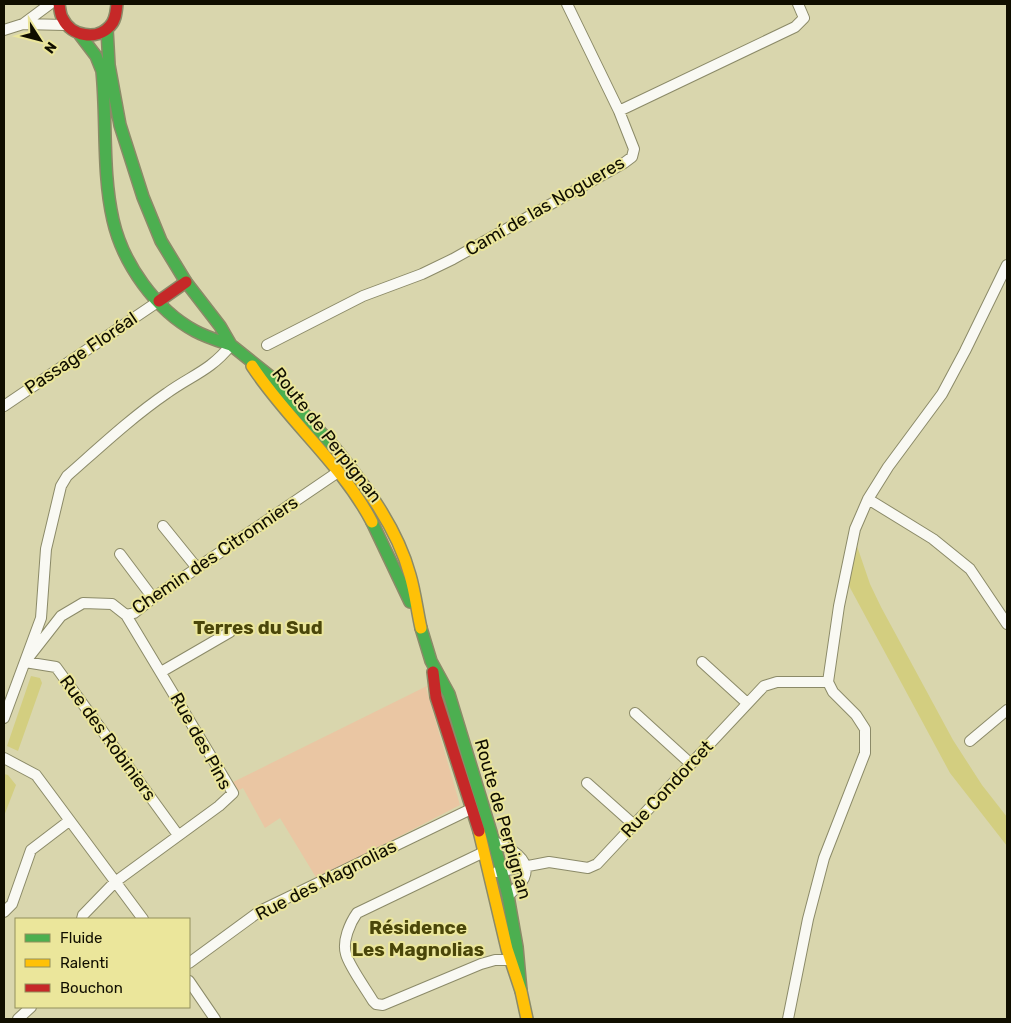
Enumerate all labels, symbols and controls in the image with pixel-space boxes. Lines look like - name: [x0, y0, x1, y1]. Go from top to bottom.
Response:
- north arrow: [15, 15, 65, 65]
- text: N: [40, 38, 60, 56]
- street label: Camí de las Nogueres: [461, 151, 629, 261]
- street label: Passage Floréal: [20, 307, 142, 399]
- street label: Route de Perpignan: [267, 363, 387, 507]
- street label: Chemin des Citronniers: [128, 491, 302, 619]
- district label: Terres du Sud: [193, 616, 323, 639]
- street label: Rue des Robiniers: [55, 671, 161, 805]
- street label: Rue des Pins: [165, 689, 237, 793]
- street label: Route de Perpignan: [470, 736, 536, 902]
- street label: Rue Condorcet: [616, 736, 718, 842]
- street label: Rue des Magnolias: [252, 835, 400, 925]
- district label: Résidence Les Magnolias: [352, 916, 484, 961]
- legend: [15, 918, 190, 1008]
- text: Fluide: [60, 929, 102, 947]
- text: Ralenti: [60, 954, 109, 972]
- text: Bouchon: [60, 979, 123, 997]

